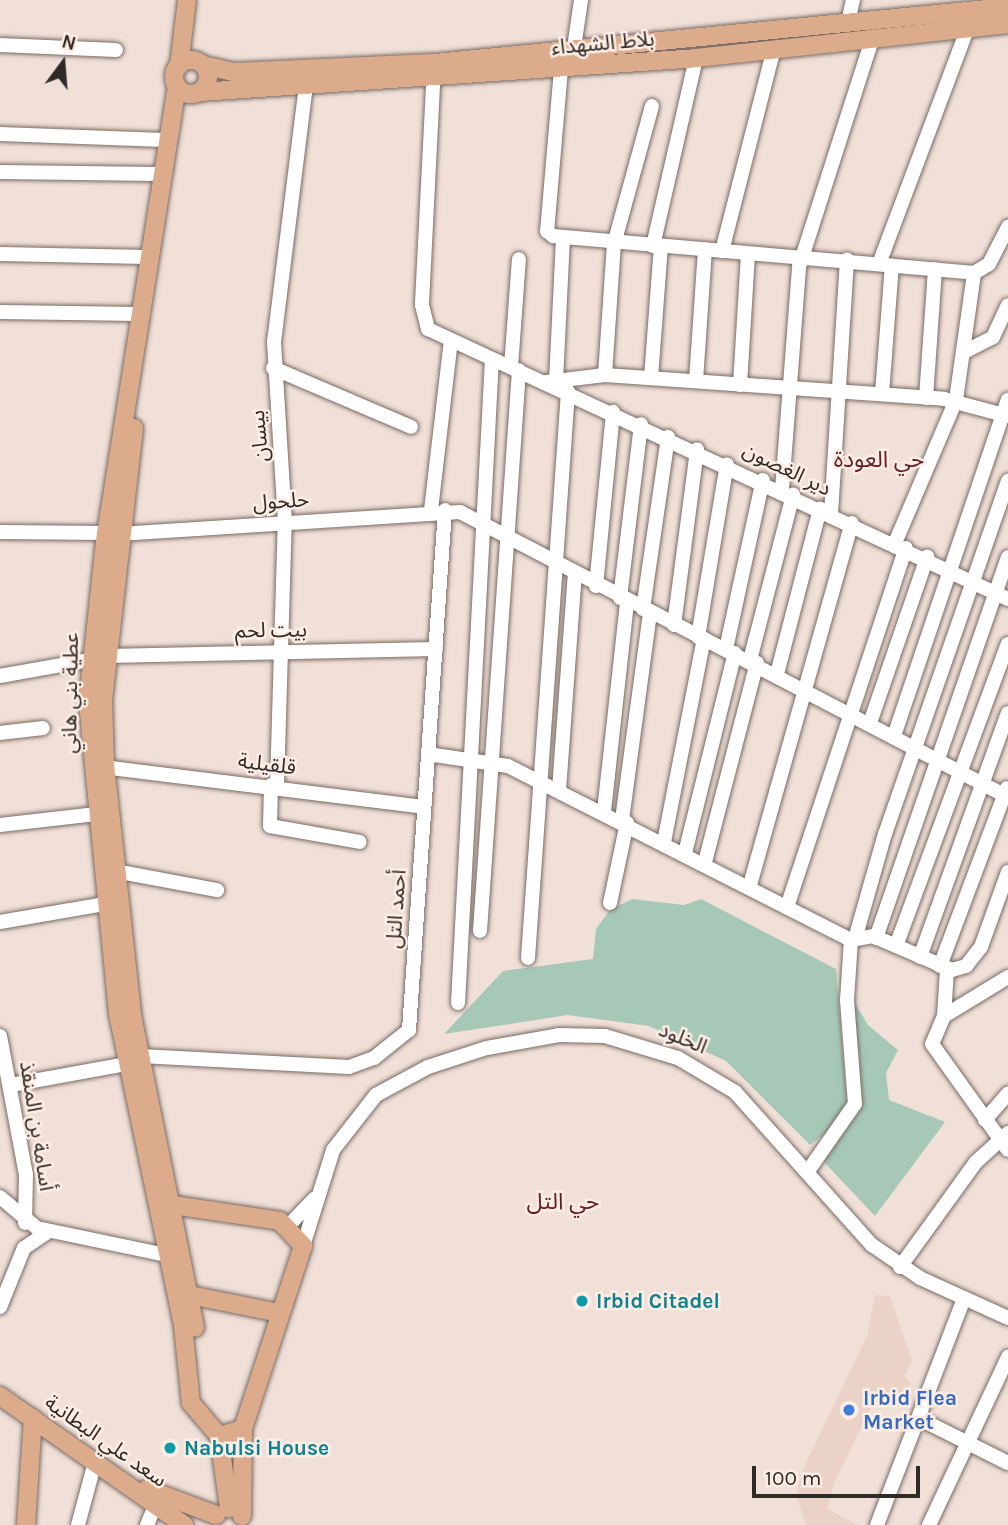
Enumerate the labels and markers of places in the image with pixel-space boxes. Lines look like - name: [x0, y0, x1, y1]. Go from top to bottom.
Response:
- place label: Irbid Citadel: [596, 1288, 720, 1314]
- marker: Irbid Citadel: [574, 1293, 590, 1309]
- place label: Irbid Flea Market: [863, 1385, 957, 1435]
- marker: Irbid Flea Market: [841, 1402, 857, 1418]
- place label: Nabulsi House: [184, 1435, 329, 1461]
- marker: Nabulsi House: [162, 1440, 178, 1456]

